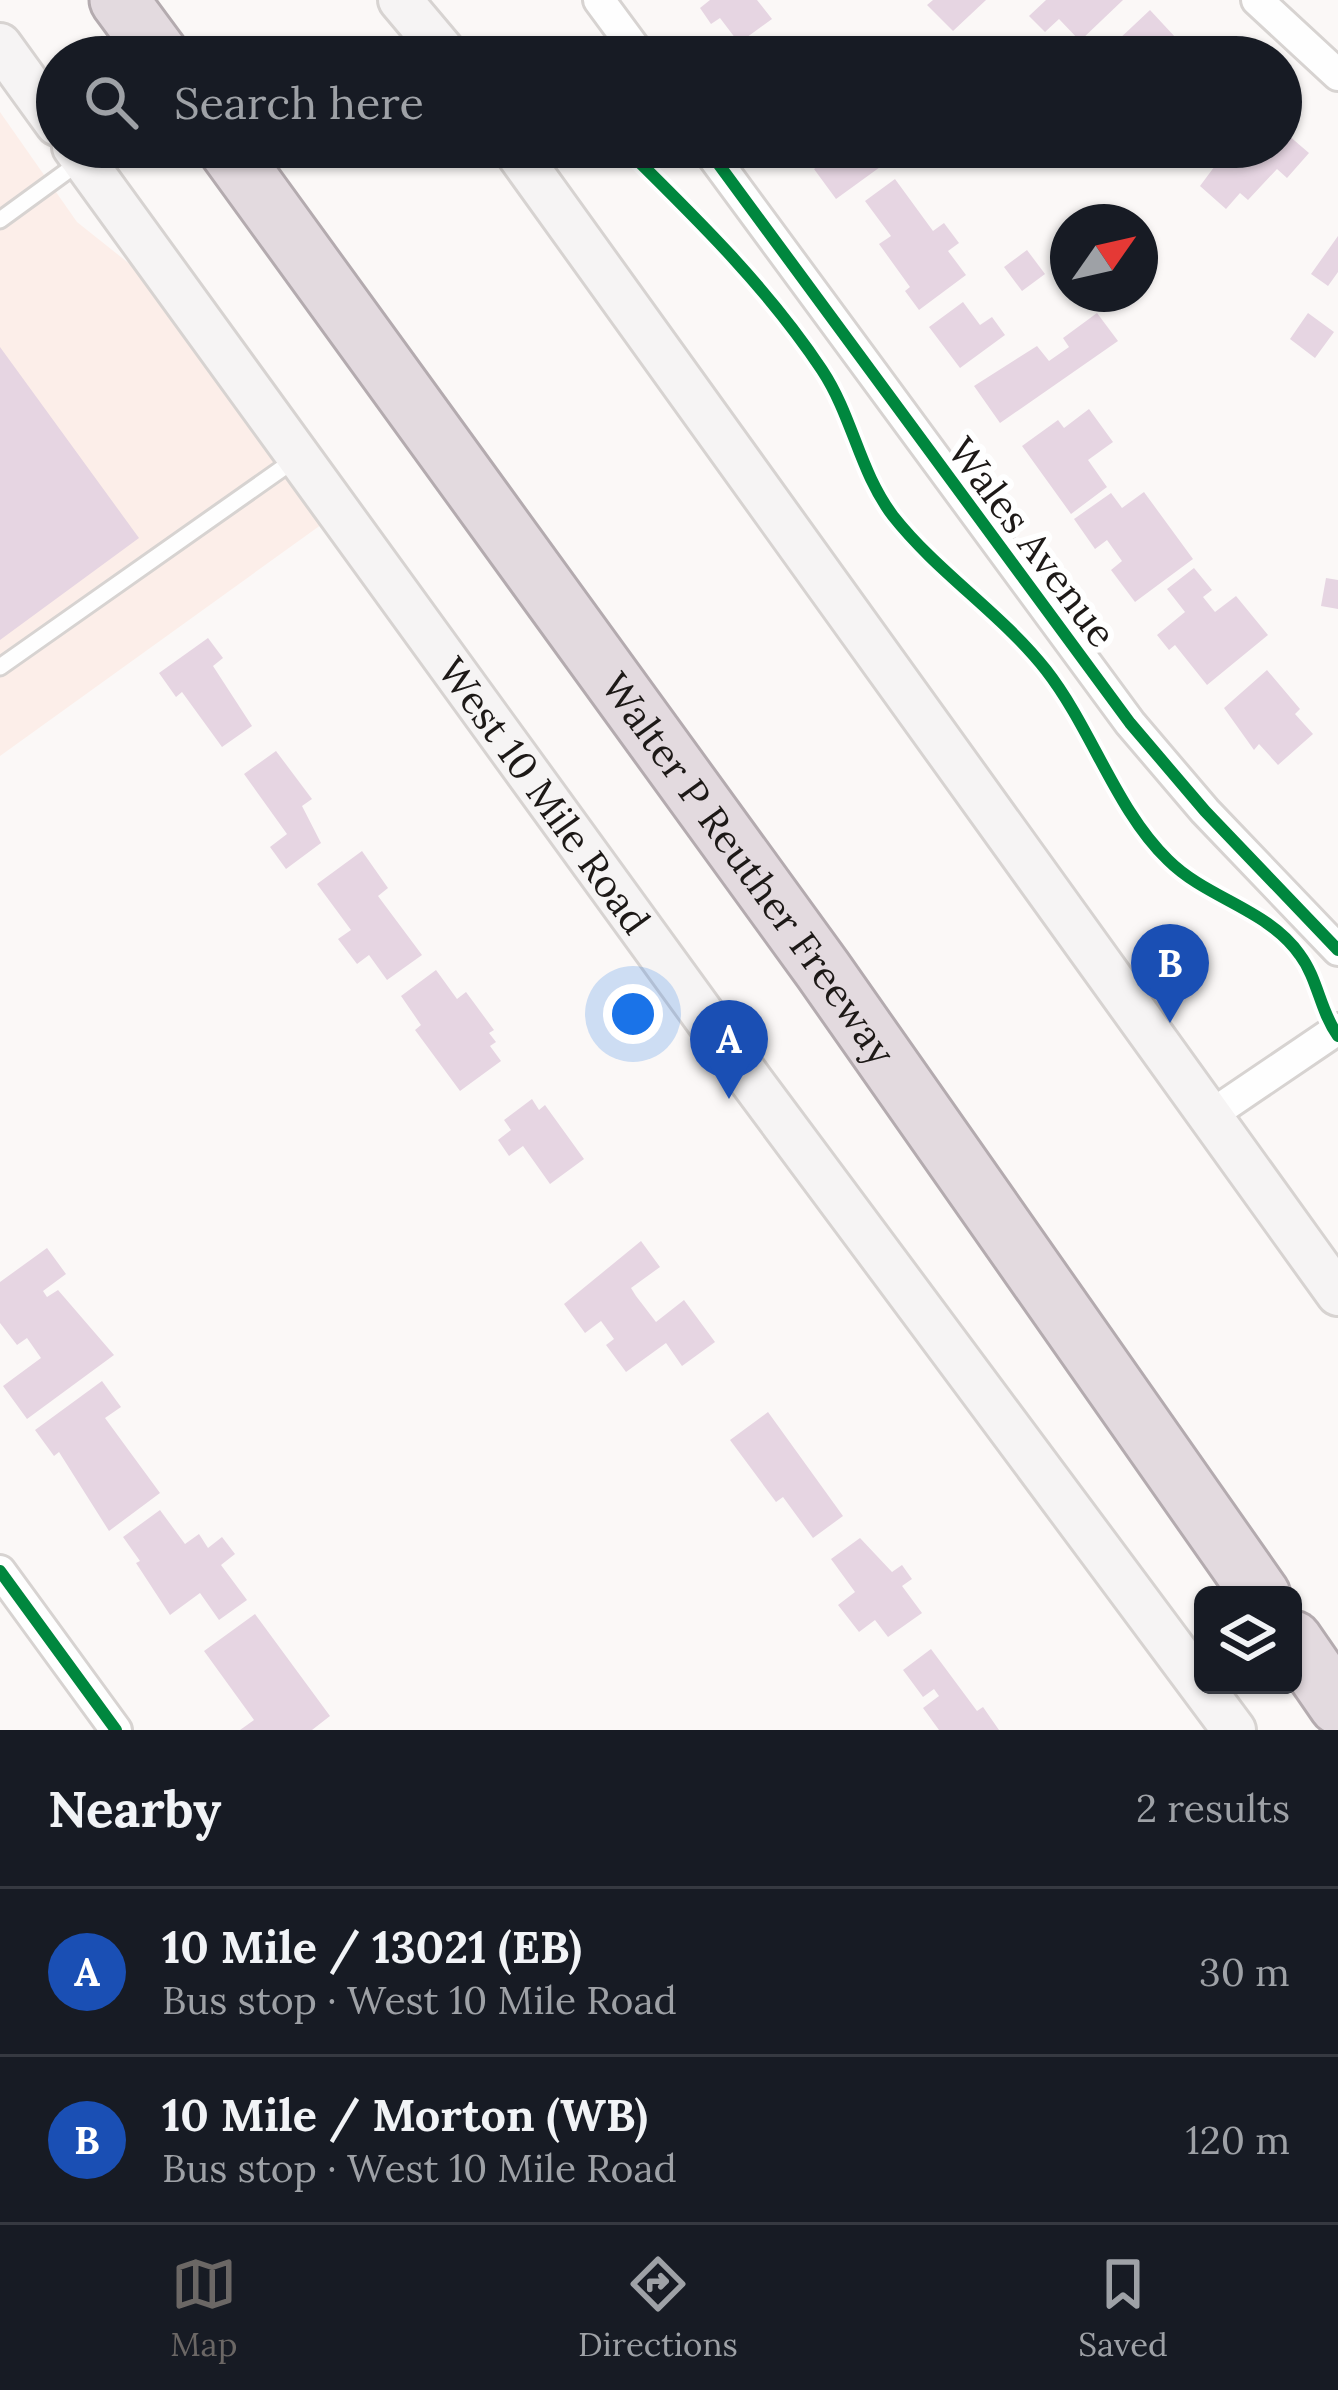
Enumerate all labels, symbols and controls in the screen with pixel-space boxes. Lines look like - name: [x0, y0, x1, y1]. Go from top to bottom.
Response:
- search box: [36, 36, 1302, 168]
- icon: search: [78, 69, 144, 135]
- text: Search here: [174, 74, 424, 131]
- north arrow: [1050, 204, 1158, 312]
- street label: Wales Avenue: [937, 427, 1127, 657]
- street label: West 10 Mile Road: [427, 647, 661, 944]
- street label: Walter P Reuther Freeway: [591, 663, 907, 1075]
- pin: B: [1131, 924, 1209, 1023]
- your location: [603, 984, 663, 1044]
- pin: A: [690, 1000, 768, 1099]
- map controls: [1194, 1586, 1302, 1694]
- button: layers: [1194, 1586, 1302, 1694]
- text: Nearby: [48, 1776, 221, 1841]
- text: 2 results: [1136, 1783, 1290, 1833]
- text: 10 Mile / 13021 (EB): [162, 1918, 582, 1975]
- text: A: [74, 1947, 100, 1997]
- text: 30 m: [1199, 1947, 1290, 1997]
- text: Bus stop · West 10 Mile Road: [162, 1975, 677, 2025]
- text: 10 Mile / Morton (WB): [162, 2086, 648, 2143]
- text: B: [74, 2115, 100, 2165]
- text: 120 m: [1186, 2115, 1290, 2165]
- text: Bus stop · West 10 Mile Road: [162, 2143, 677, 2193]
- tab: Map: [170, 2251, 237, 2365]
- tab: Directions: [578, 2251, 738, 2365]
- tab: Saved: [1078, 2251, 1168, 2365]

